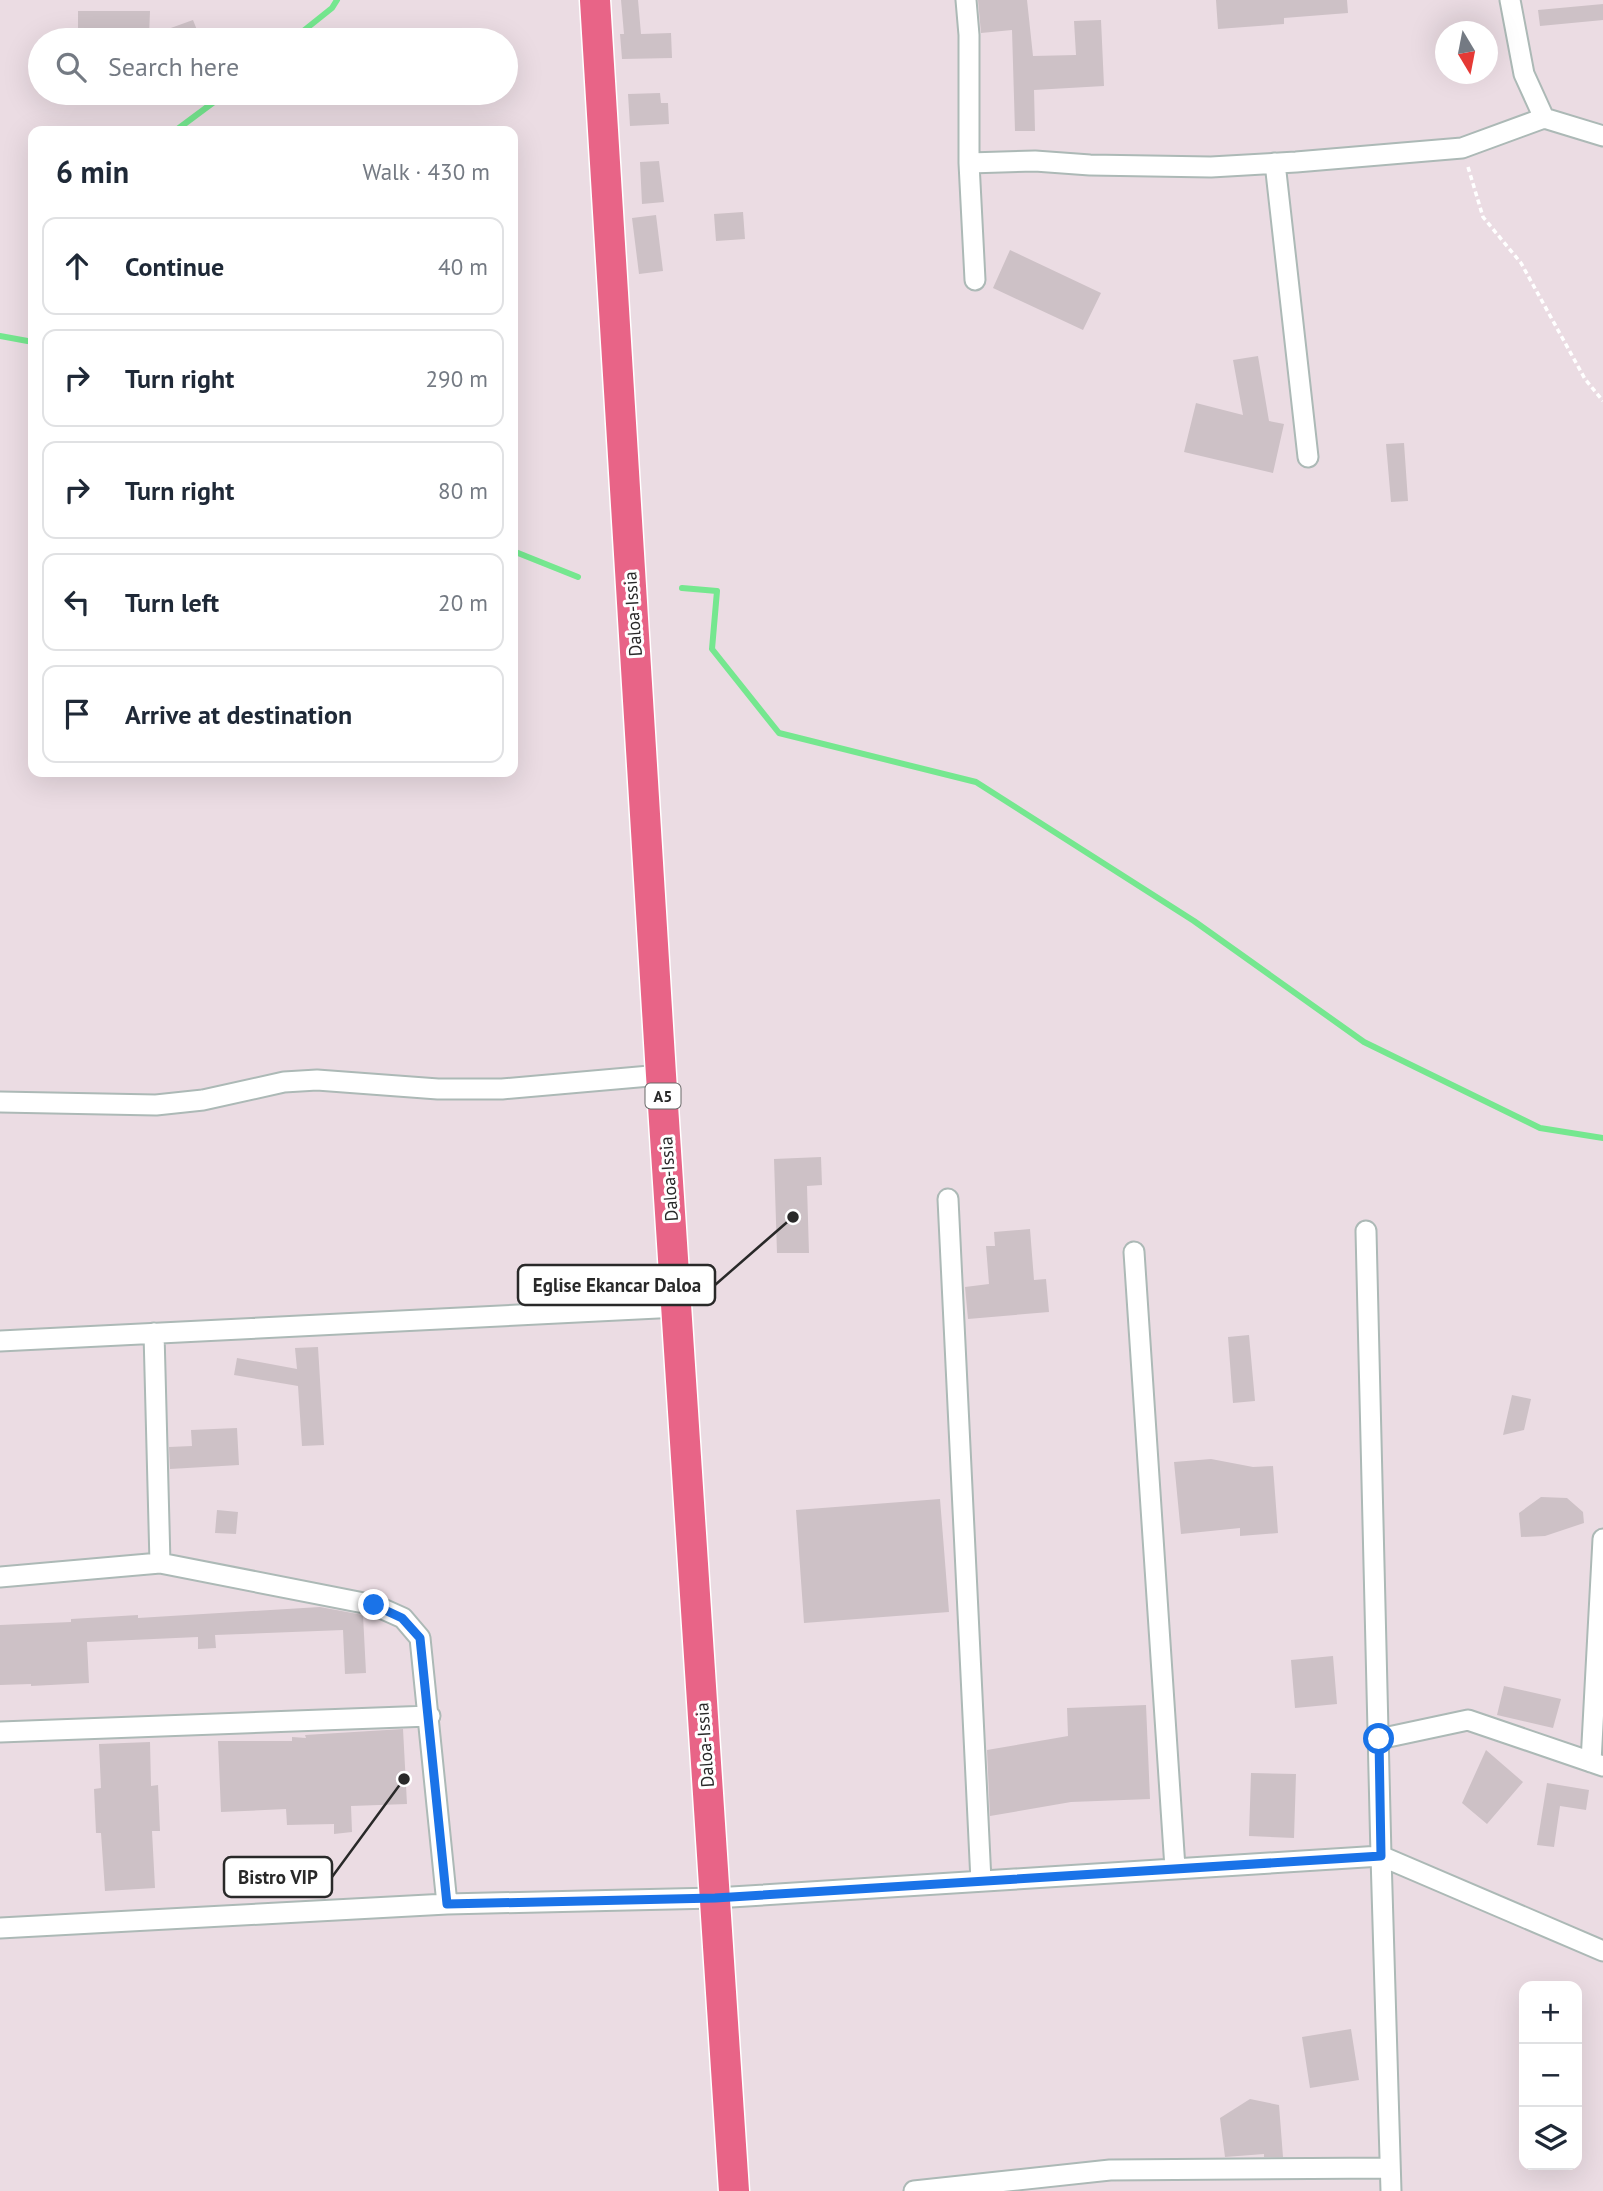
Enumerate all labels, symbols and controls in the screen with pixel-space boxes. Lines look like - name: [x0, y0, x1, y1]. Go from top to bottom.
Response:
- north arrow: [1435, 21, 1498, 84]
- search box: [28, 28, 518, 105]
- icon: search: [52, 48, 90, 86]
- text: Search here: [108, 50, 239, 83]
- text: 6 min: [56, 152, 129, 191]
- text: Walk · 430 m: [363, 157, 490, 186]
- icon: ahead: [58, 247, 96, 285]
- text: Continue: [125, 250, 224, 283]
- text: 40 m: [438, 252, 488, 281]
- icon: right: [58, 359, 96, 397]
- text: Turn right: [125, 362, 234, 395]
- text: 290 m: [426, 364, 488, 393]
- icon: right: [58, 471, 96, 509]
- text: Turn right: [125, 474, 234, 507]
- text: 80 m: [438, 476, 488, 505]
- street label: Daloa-Issia: [618, 571, 647, 657]
- icon: left: [58, 583, 96, 621]
- text: Turn left: [125, 586, 219, 619]
- text: 20 m: [438, 588, 488, 617]
- icon: arrive: [58, 695, 96, 733]
- text: Arrive at destination: [125, 698, 352, 731]
- road number: A5: [646, 1084, 680, 1108]
- street label: Daloa-Issia: [654, 1136, 683, 1222]
- callout: Eglise Ekancar Daloa: [518, 1265, 715, 1305]
- text: Eglise Ekancar Daloa: [533, 1273, 701, 1297]
- route end: [358, 1589, 389, 1620]
- street label: Daloa-Issia: [690, 1702, 719, 1788]
- route start: [1363, 1723, 1394, 1754]
- callout: Bistro VIP: [224, 1857, 332, 1897]
- text: Bistro VIP: [238, 1865, 318, 1889]
- map controls: [1519, 1981, 1582, 2170]
- button: +: [1519, 1981, 1582, 2044]
- button: −: [1519, 2044, 1582, 2107]
- button: layers: [1519, 2107, 1582, 2170]

